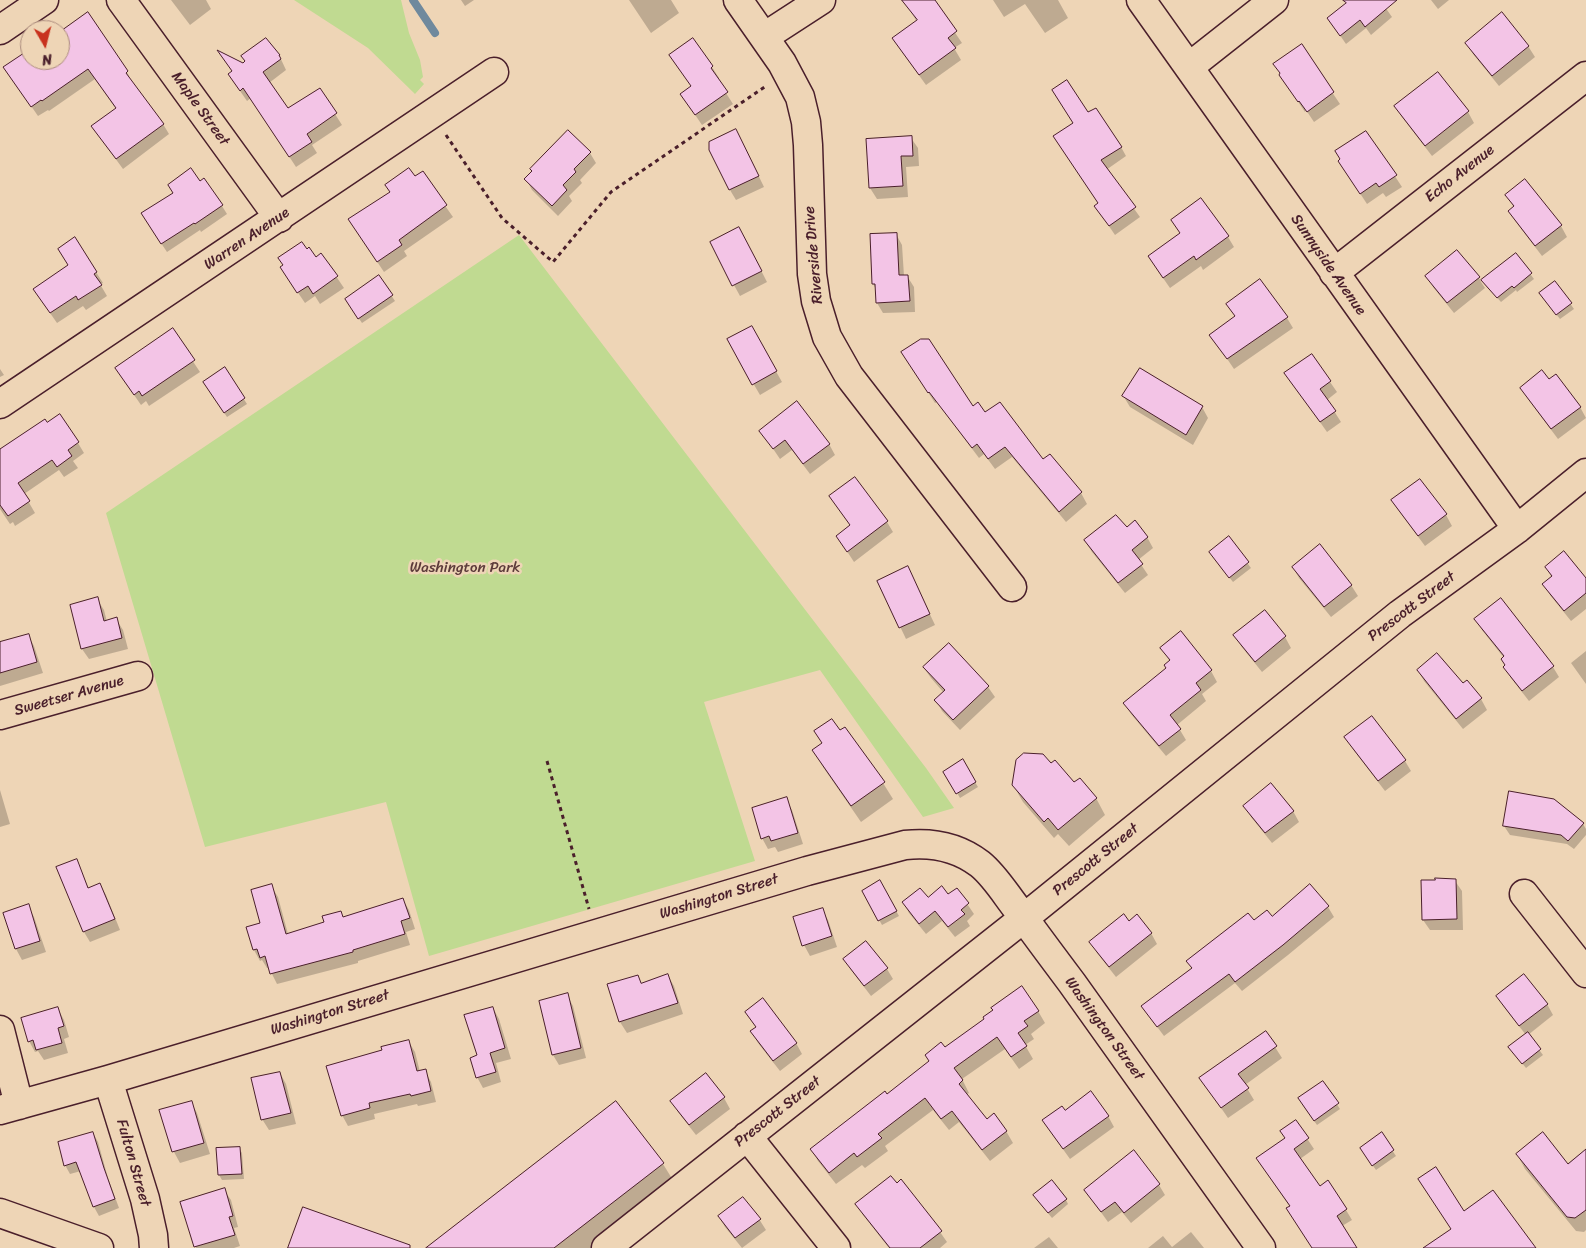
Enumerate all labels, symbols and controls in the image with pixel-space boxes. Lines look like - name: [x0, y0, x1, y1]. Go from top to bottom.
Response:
- north arrow: [20, 20, 70, 70]
- text: N: [40, 46, 54, 72]
- street label: Maple Street: [167, 68, 233, 150]
- street label: Echo Avenue: [1422, 141, 1498, 207]
- street label: Warren Avenue: [201, 204, 293, 274]
- street label: Riverside Drive: [801, 205, 827, 305]
- street label: Sunnyside Avenue: [1286, 211, 1370, 319]
- park label: Washington Park: [410, 559, 520, 577]
- street label: Prescott Street: [1365, 568, 1459, 646]
- street label: Sweetser Avenue: [12, 672, 126, 720]
- street label: Prescott Street: [1050, 820, 1142, 900]
- street label: Washington Street: [657, 870, 781, 924]
- street label: Washington Street: [1060, 974, 1148, 1084]
- street label: Washington Street: [268, 986, 392, 1040]
- street label: Prescott Street: [731, 1073, 825, 1151]
- street label: Fulton Street: [112, 1117, 154, 1209]

